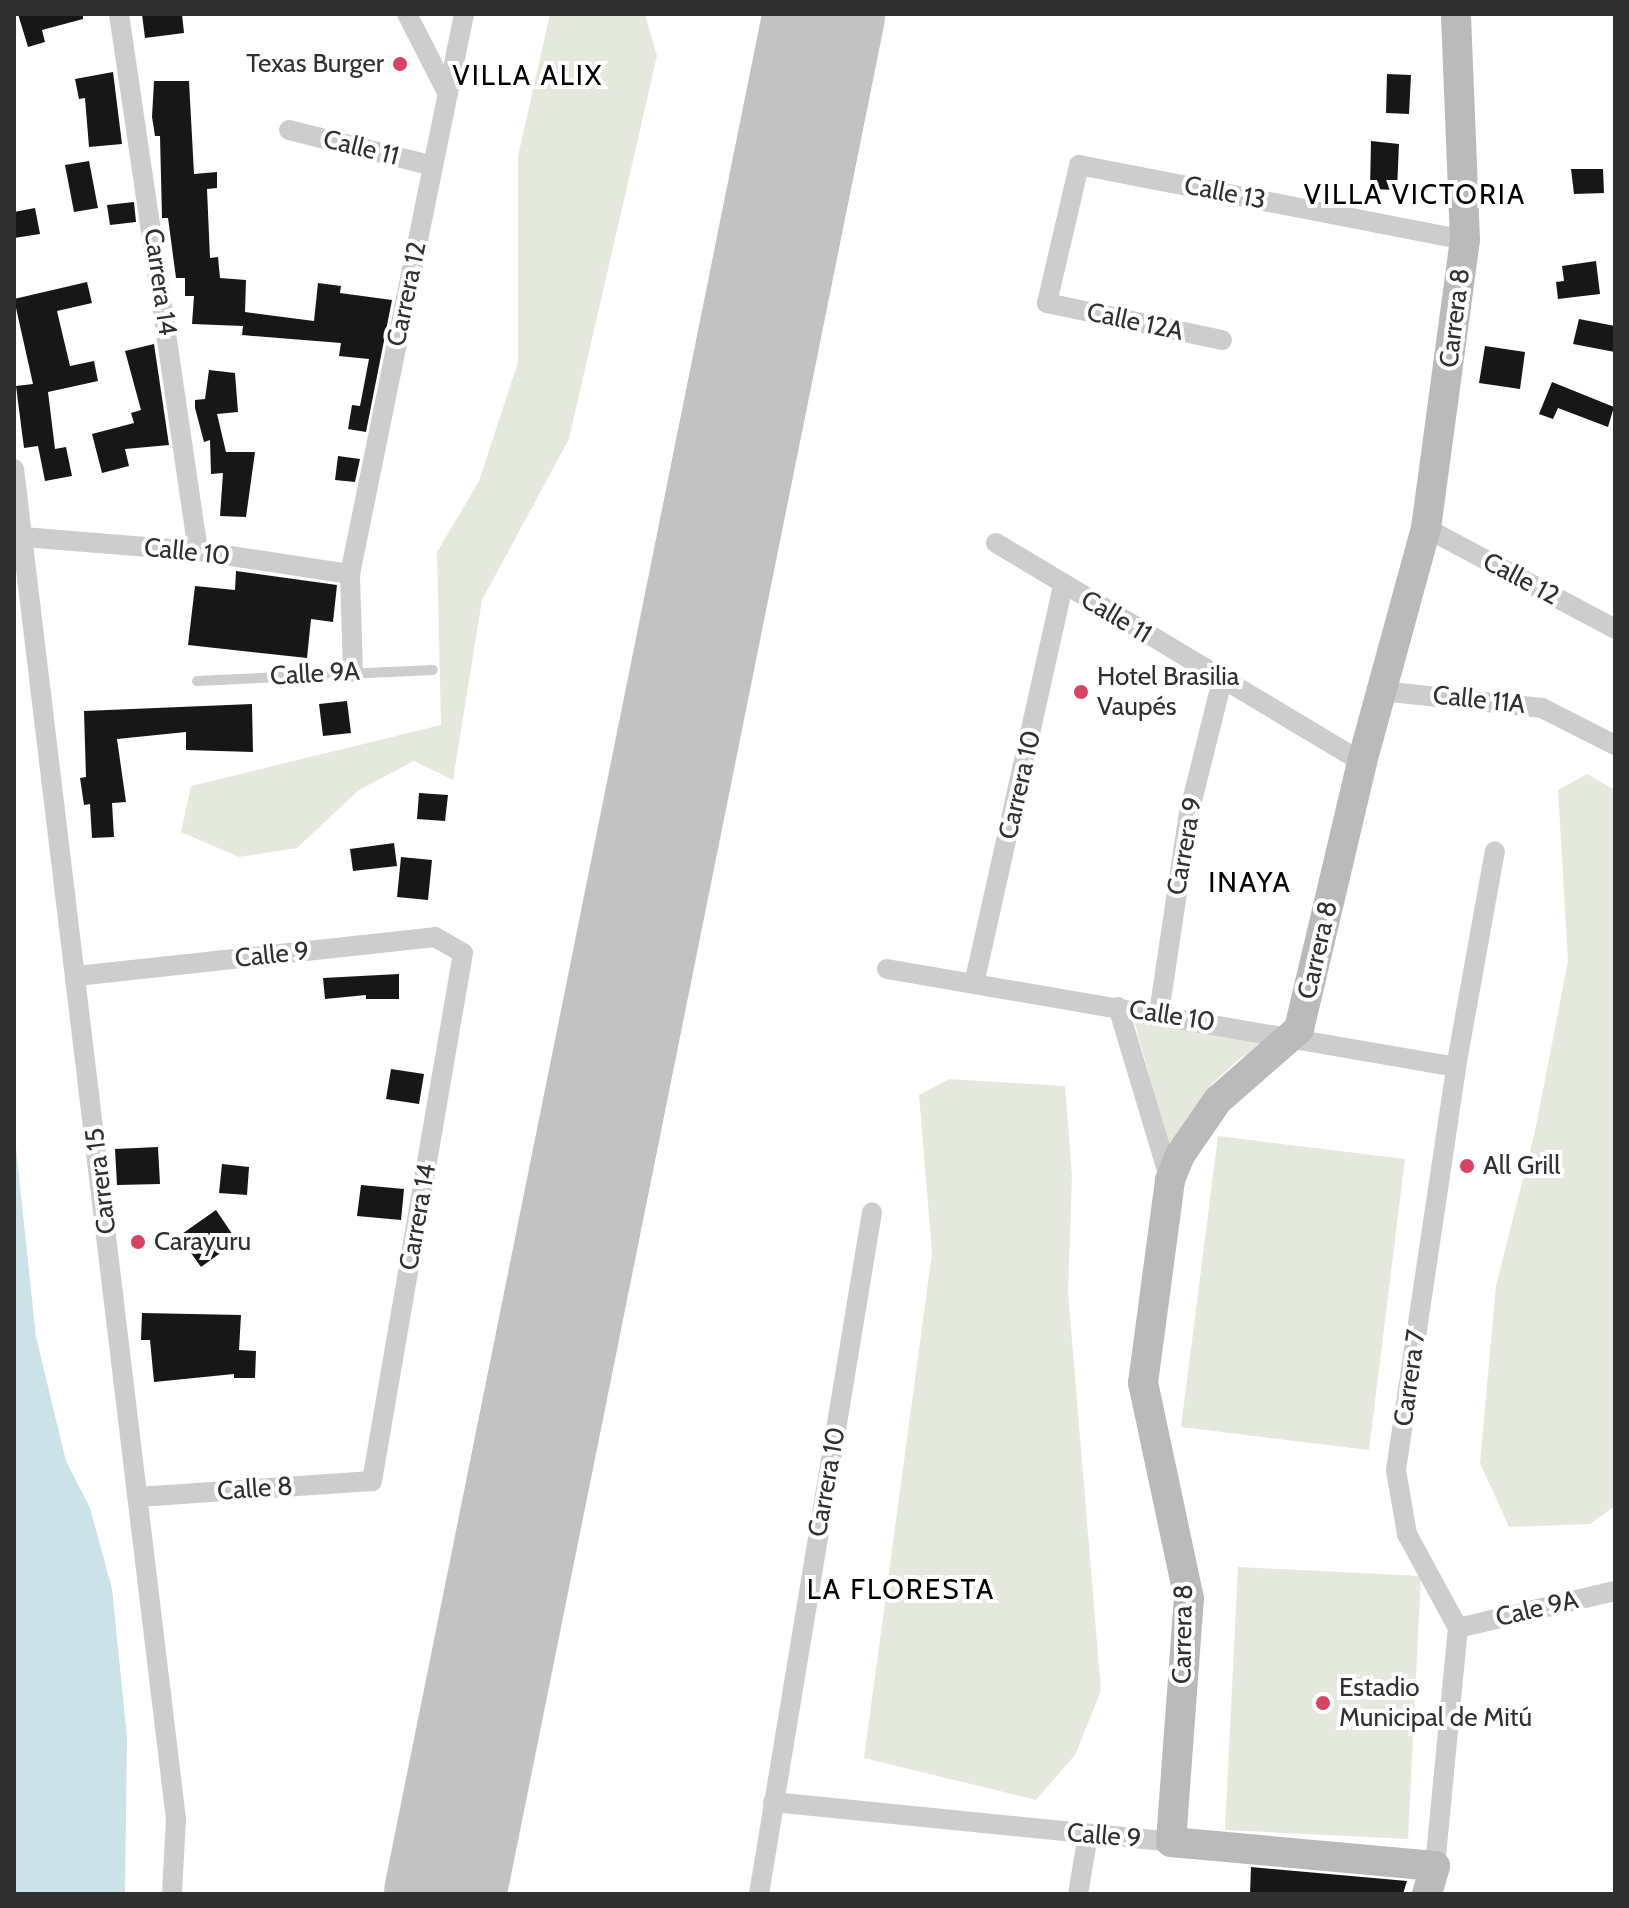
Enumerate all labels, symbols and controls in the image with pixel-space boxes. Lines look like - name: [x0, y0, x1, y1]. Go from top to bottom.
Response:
- place label: Texas Burger: [246, 48, 384, 80]
- marker: Texas Burger: [391, 55, 409, 73]
- district label: VILLA ALIX: [453, 58, 603, 92]
- street label: Calle 11: [320, 124, 402, 172]
- street label: Calle 13: [1182, 170, 1268, 216]
- district label: VILLA VICTORIA: [1304, 177, 1526, 211]
- street label: Carrera 14: [137, 226, 183, 338]
- street label: Carrera 12: [381, 239, 433, 349]
- street label: Carrera 8: [1433, 266, 1477, 370]
- street label: Calle 12A: [1084, 297, 1186, 347]
- street label: Calle 10: [142, 532, 232, 572]
- street label: Calle 12: [1478, 546, 1564, 612]
- street label: Calle 11: [1075, 584, 1157, 650]
- street label: Calle 9A: [269, 656, 361, 692]
- place label: Hotel Brasilia Vaupés: [1097, 661, 1239, 722]
- street label: Calle 11A: [1431, 680, 1527, 720]
- marker: Hotel Brasilia Vaupés: [1072, 683, 1090, 701]
- street label: Carrera 10: [992, 727, 1048, 843]
- street label: Carrera 9: [1161, 795, 1209, 897]
- district label: INAYA: [1208, 865, 1292, 899]
- street label: Carrera 8: [1292, 898, 1344, 1002]
- street label: Calle 9: [233, 936, 311, 974]
- street label: Calle 10: [1127, 994, 1217, 1038]
- street label: Carrera 15: [79, 1126, 123, 1236]
- place label: All Grill: [1483, 1150, 1560, 1182]
- marker: All Grill: [1458, 1157, 1476, 1175]
- street label: Carrera 14: [393, 1161, 443, 1273]
- place label: Carayuru: [154, 1226, 251, 1258]
- marker: Carayuru: [129, 1233, 147, 1251]
- street label: Carrera 7: [1388, 1328, 1432, 1428]
- street label: Carrera 10: [802, 1425, 852, 1539]
- street label: Calle 8: [216, 1471, 294, 1507]
- district label: LA FLORESTA: [807, 1572, 995, 1606]
- street label: Carrera 8: [1167, 1584, 1199, 1684]
- street label: Cale 9A: [1493, 1584, 1581, 1634]
- place label: Estadio Municipal de Mitú: [1339, 1672, 1532, 1734]
- marker: Estadio Municipal de Mitú: [1314, 1694, 1332, 1712]
- street label: Calle 9: [1065, 1817, 1143, 1855]

